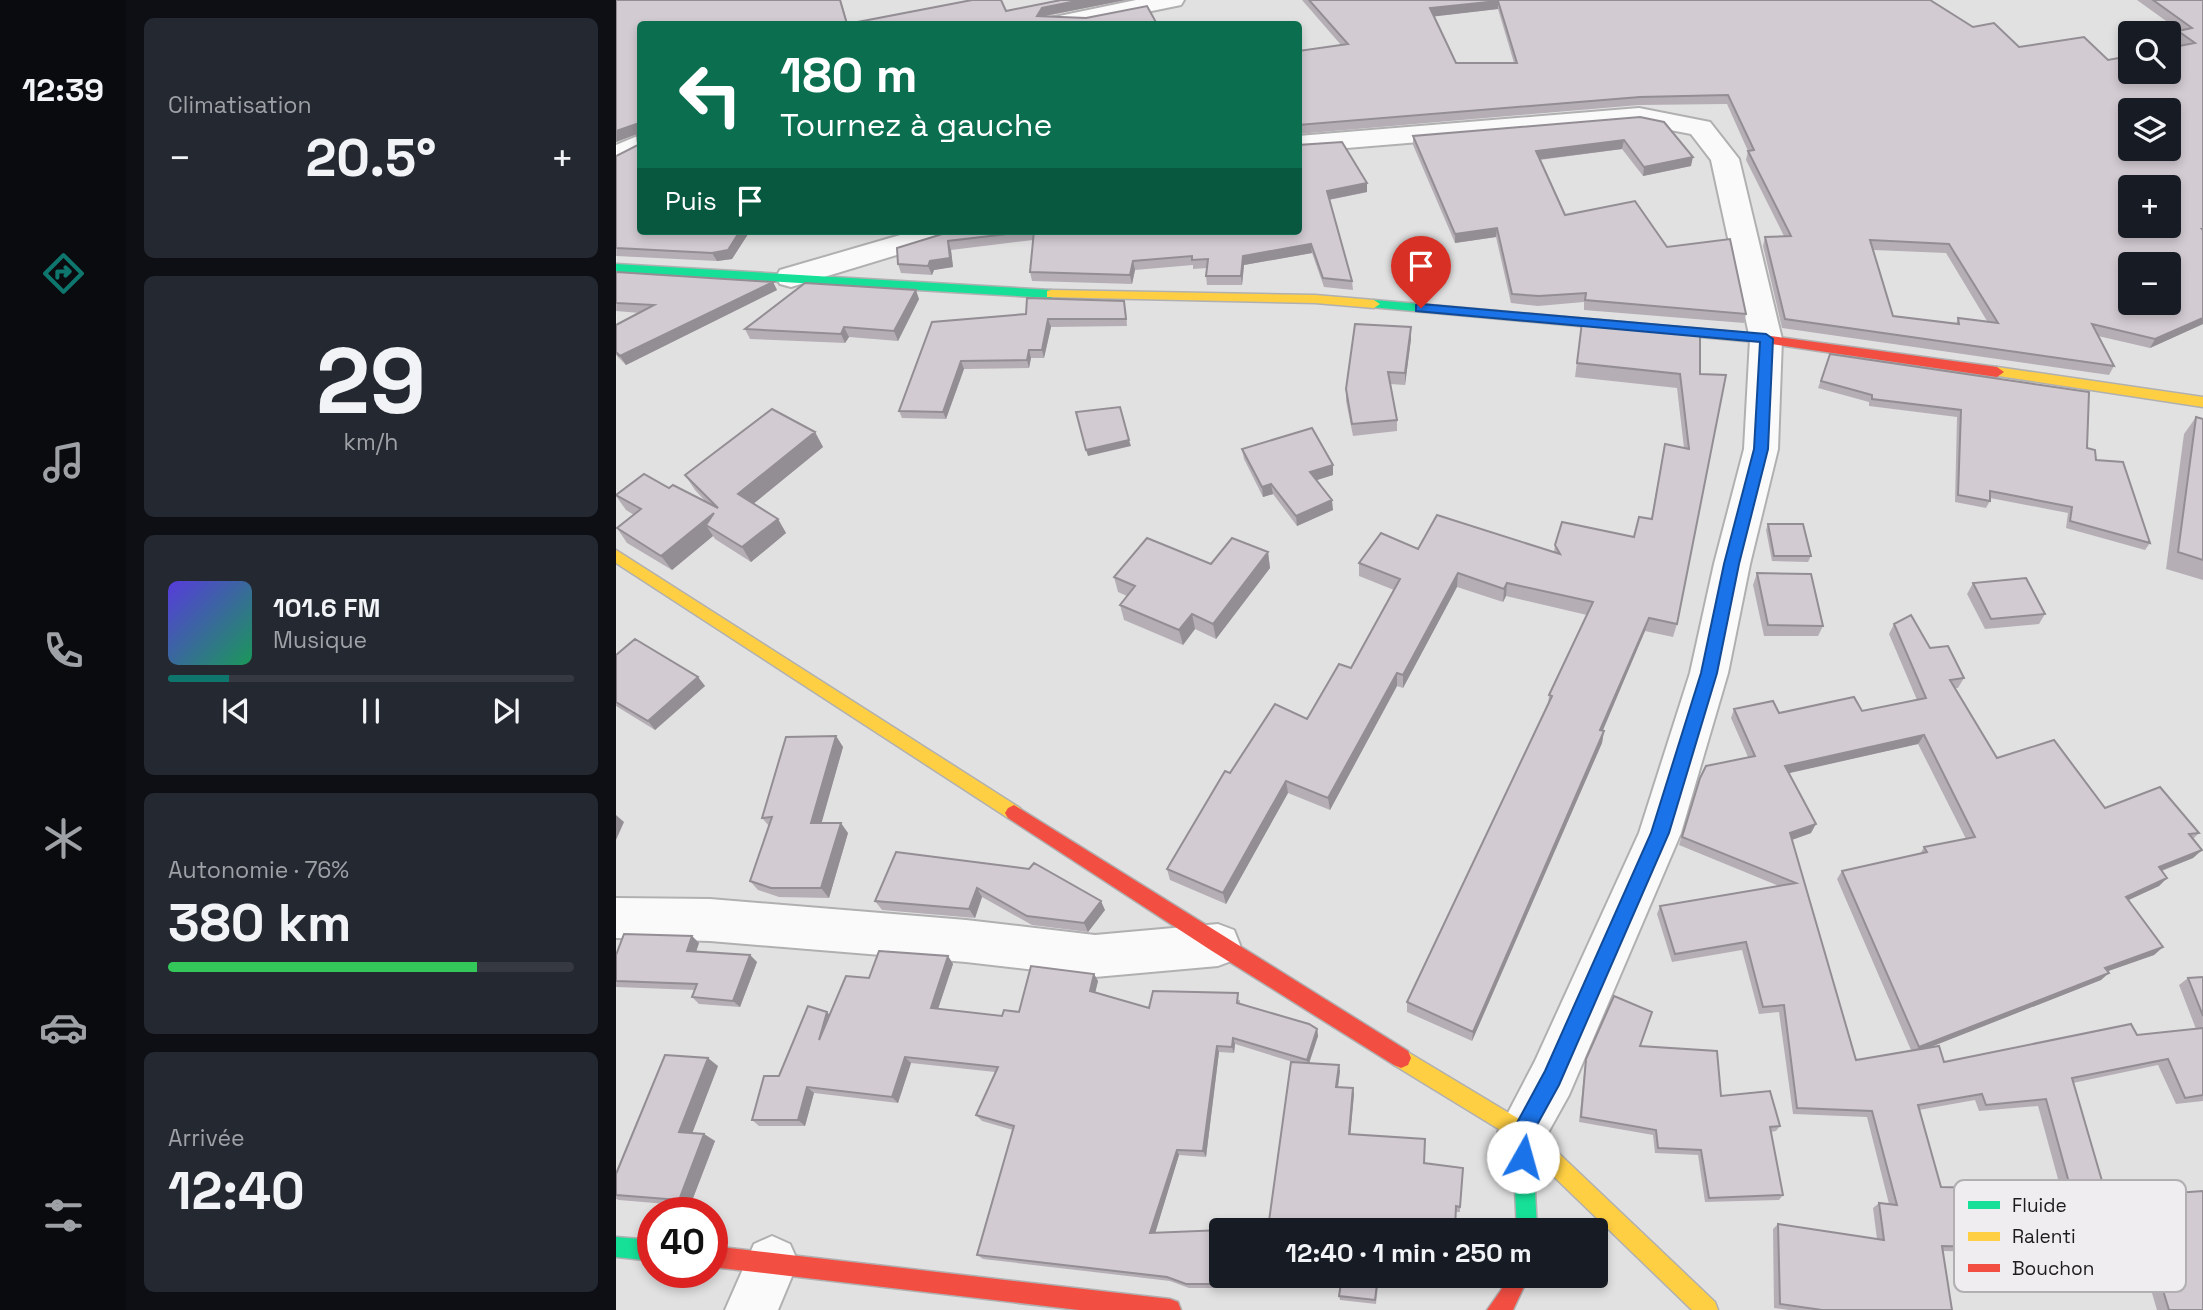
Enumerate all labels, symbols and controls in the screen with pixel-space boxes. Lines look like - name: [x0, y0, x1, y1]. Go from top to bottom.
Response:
- map controls: [2118, 21, 2181, 315]
- button: search: [2118, 21, 2181, 84]
- text: 180 m: [780, 44, 918, 106]
- icon: left: [665, 49, 756, 140]
- text: 12:39: [22, 70, 104, 110]
- text: Climatisation: [168, 90, 312, 120]
- button: layers: [2118, 98, 2181, 161]
- text: Tournez à gauche: [780, 105, 1052, 145]
- text: 20.5°: [305, 125, 437, 191]
- text: −: [168, 134, 192, 182]
- text: +: [550, 134, 574, 182]
- button: +: [2118, 175, 2181, 238]
- icon: arrive: [731, 182, 769, 220]
- text: Puis: [665, 184, 717, 218]
- pin: [1391, 236, 1451, 308]
- icon: arrive: [1402, 247, 1440, 285]
- icon: directions: [39, 249, 88, 298]
- button: −: [2118, 252, 2181, 315]
- text: 29: [316, 323, 426, 440]
- text: km/h: [344, 427, 398, 457]
- icon: music: [39, 438, 88, 487]
- text: 101.6 FM: [273, 591, 380, 625]
- text: Musique: [273, 625, 367, 655]
- icon: phone: [39, 626, 88, 675]
- icon: previous: [217, 692, 255, 730]
- icon: pause: [352, 692, 390, 730]
- icon: next: [487, 692, 525, 730]
- icon: climate: [39, 814, 88, 863]
- text: Autonomie · 76%: [168, 855, 349, 885]
- text: 380 km: [168, 890, 351, 956]
- icon: car: [39, 1003, 88, 1052]
- position arrow: [1486, 1120, 1560, 1194]
- text: Arrivée: [168, 1123, 245, 1153]
- text: 12:40: [168, 1158, 305, 1224]
- legend: [1954, 1180, 2186, 1292]
- icon: filters: [39, 1191, 88, 1240]
- text: Fluide: [2012, 1193, 2067, 1218]
- speed limit sign: 40: [637, 1197, 728, 1288]
- text: Ralenti: [2012, 1224, 2076, 1249]
- text: 12:40 · 1 min · 250 m: [1285, 1236, 1532, 1270]
- text: Bouchon: [2012, 1256, 2094, 1281]

